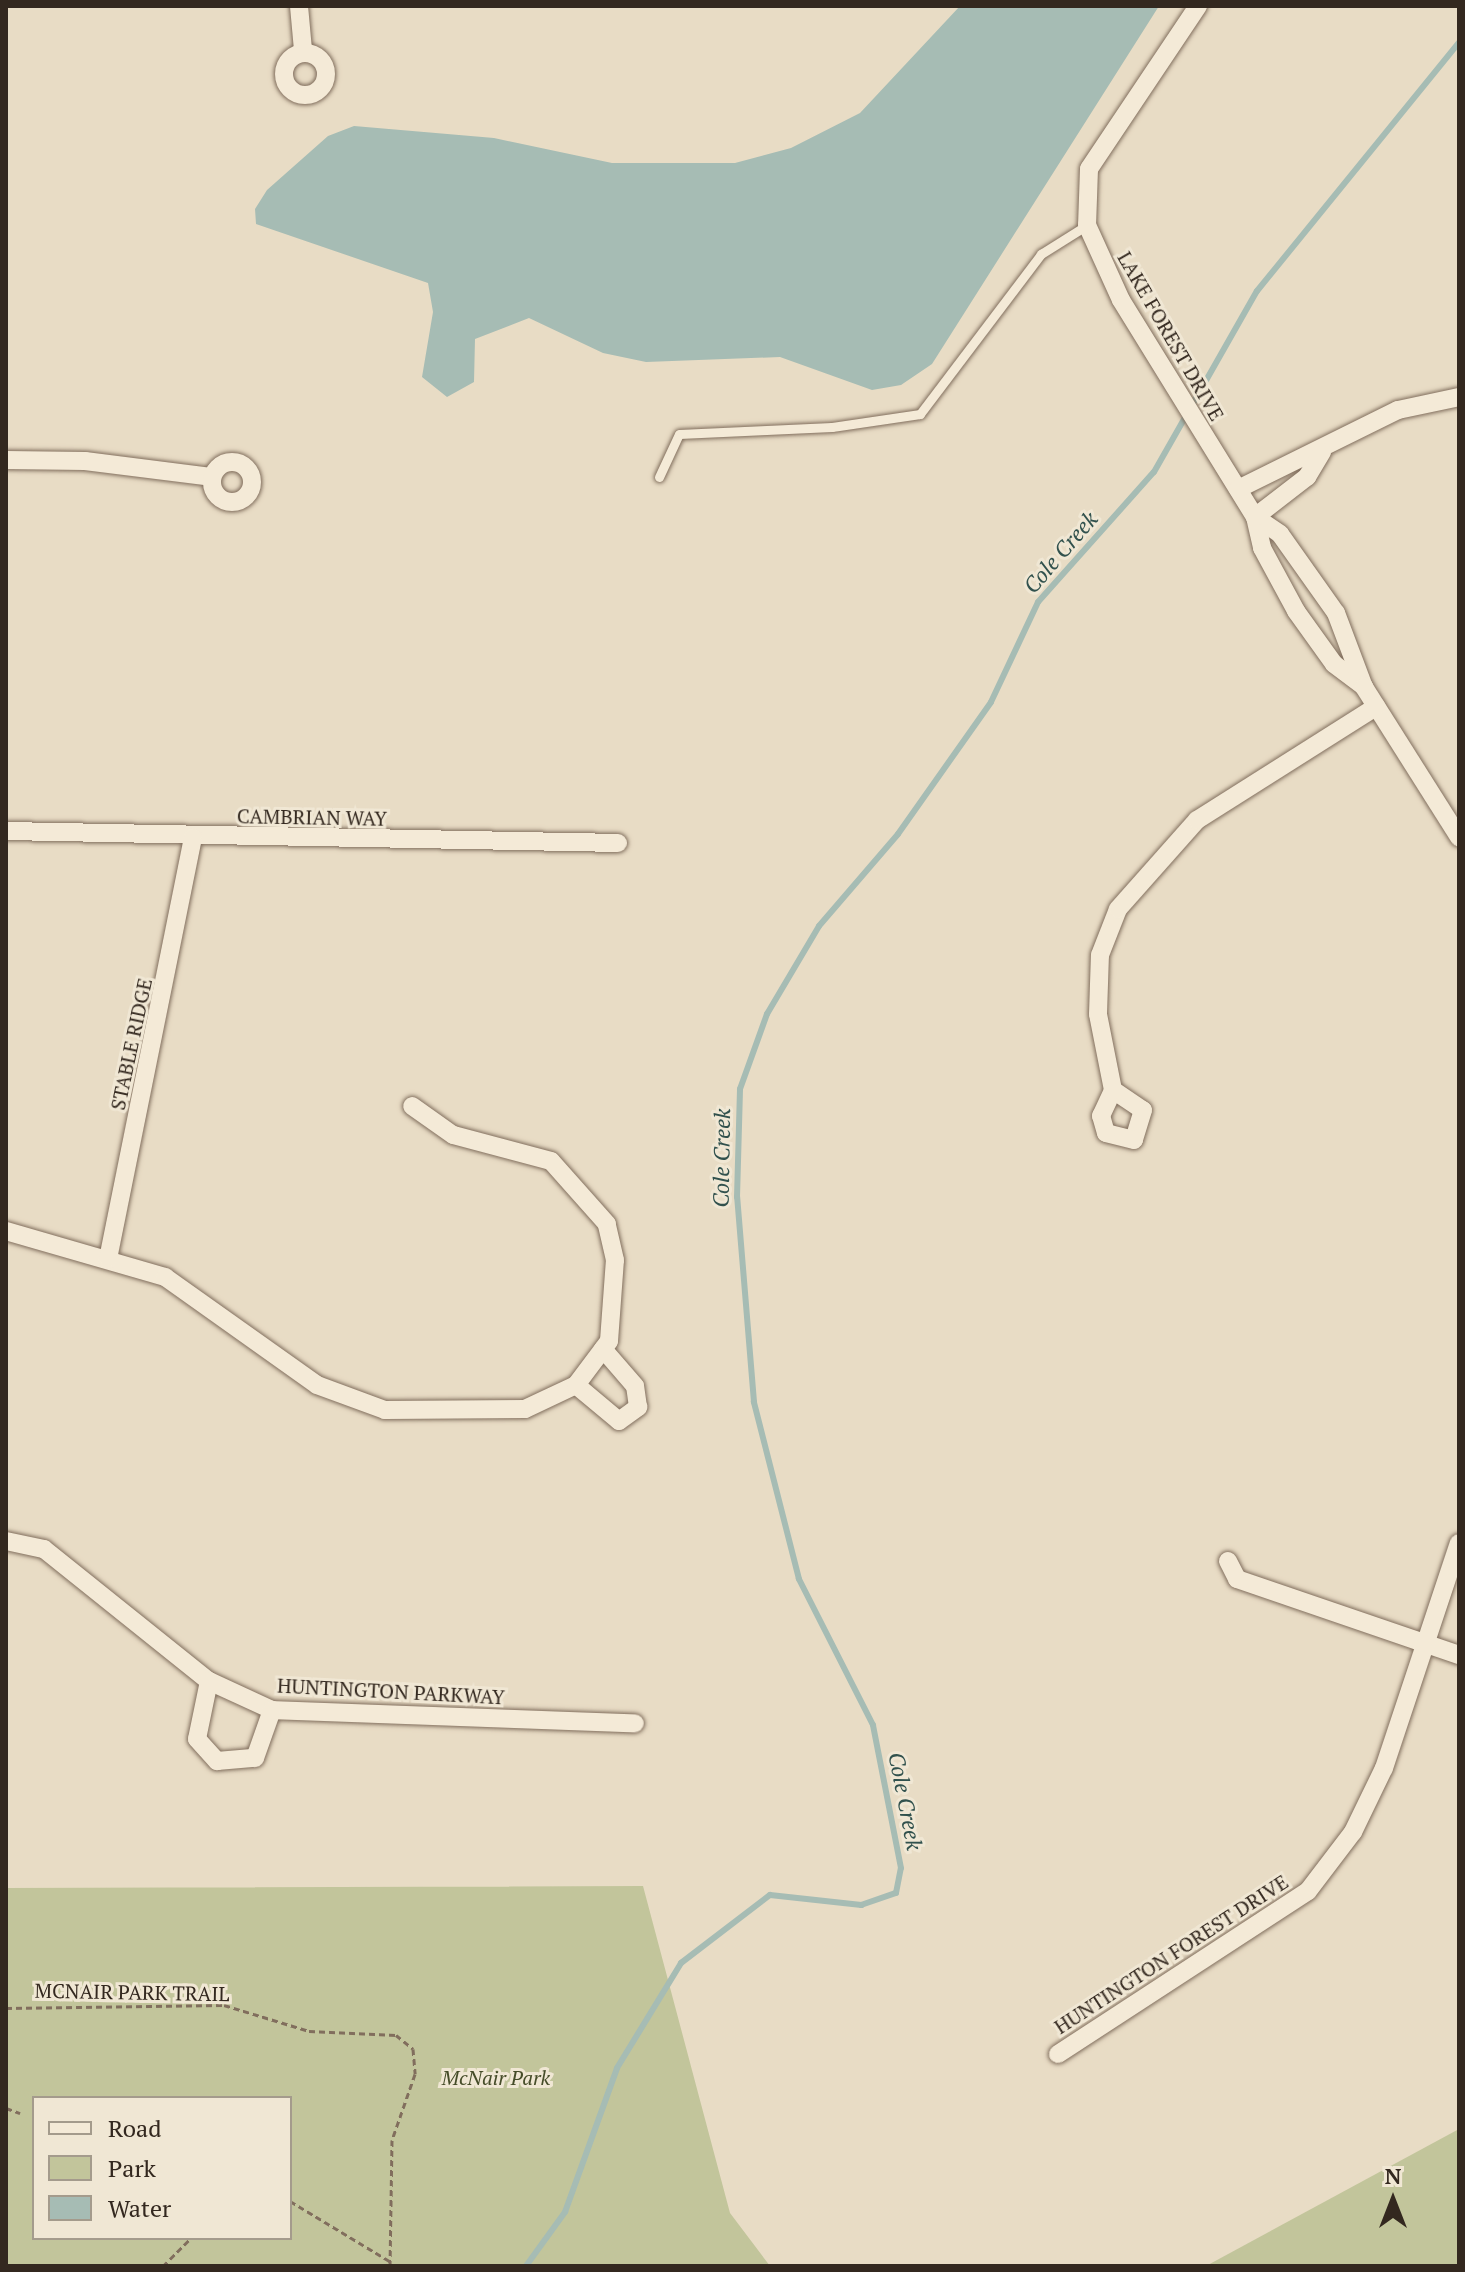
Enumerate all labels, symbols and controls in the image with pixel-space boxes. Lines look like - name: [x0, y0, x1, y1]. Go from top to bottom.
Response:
- street label: LAKE FOREST DRIVE: [1113, 247, 1229, 425]
- water label: Cole Creek: [1017, 506, 1103, 598]
- street label: CAMBRIAN WAY: [237, 804, 387, 830]
- street label: STABLE RIDGE: [105, 976, 157, 1112]
- water label: Cole Creek: [707, 1108, 735, 1208]
- street label: HUNTINGTON PARKWAY: [277, 1673, 505, 1709]
- water label: Cole Creek: [884, 1750, 928, 1852]
- street label: HUNTINGTON FOREST DRIVE: [1050, 1869, 1292, 2039]
- street label: MCNAIR PARK TRAIL: [35, 1978, 229, 2006]
- park label: McNair Park: [442, 2065, 550, 2089]
- legend: [32, 2096, 292, 2240]
- text: Road: [108, 2112, 162, 2144]
- text: Park: [108, 2152, 156, 2184]
- north arrow: [1353, 2160, 1433, 2240]
- text: N: [1385, 2161, 1401, 2190]
- text: Water: [108, 2192, 171, 2224]

